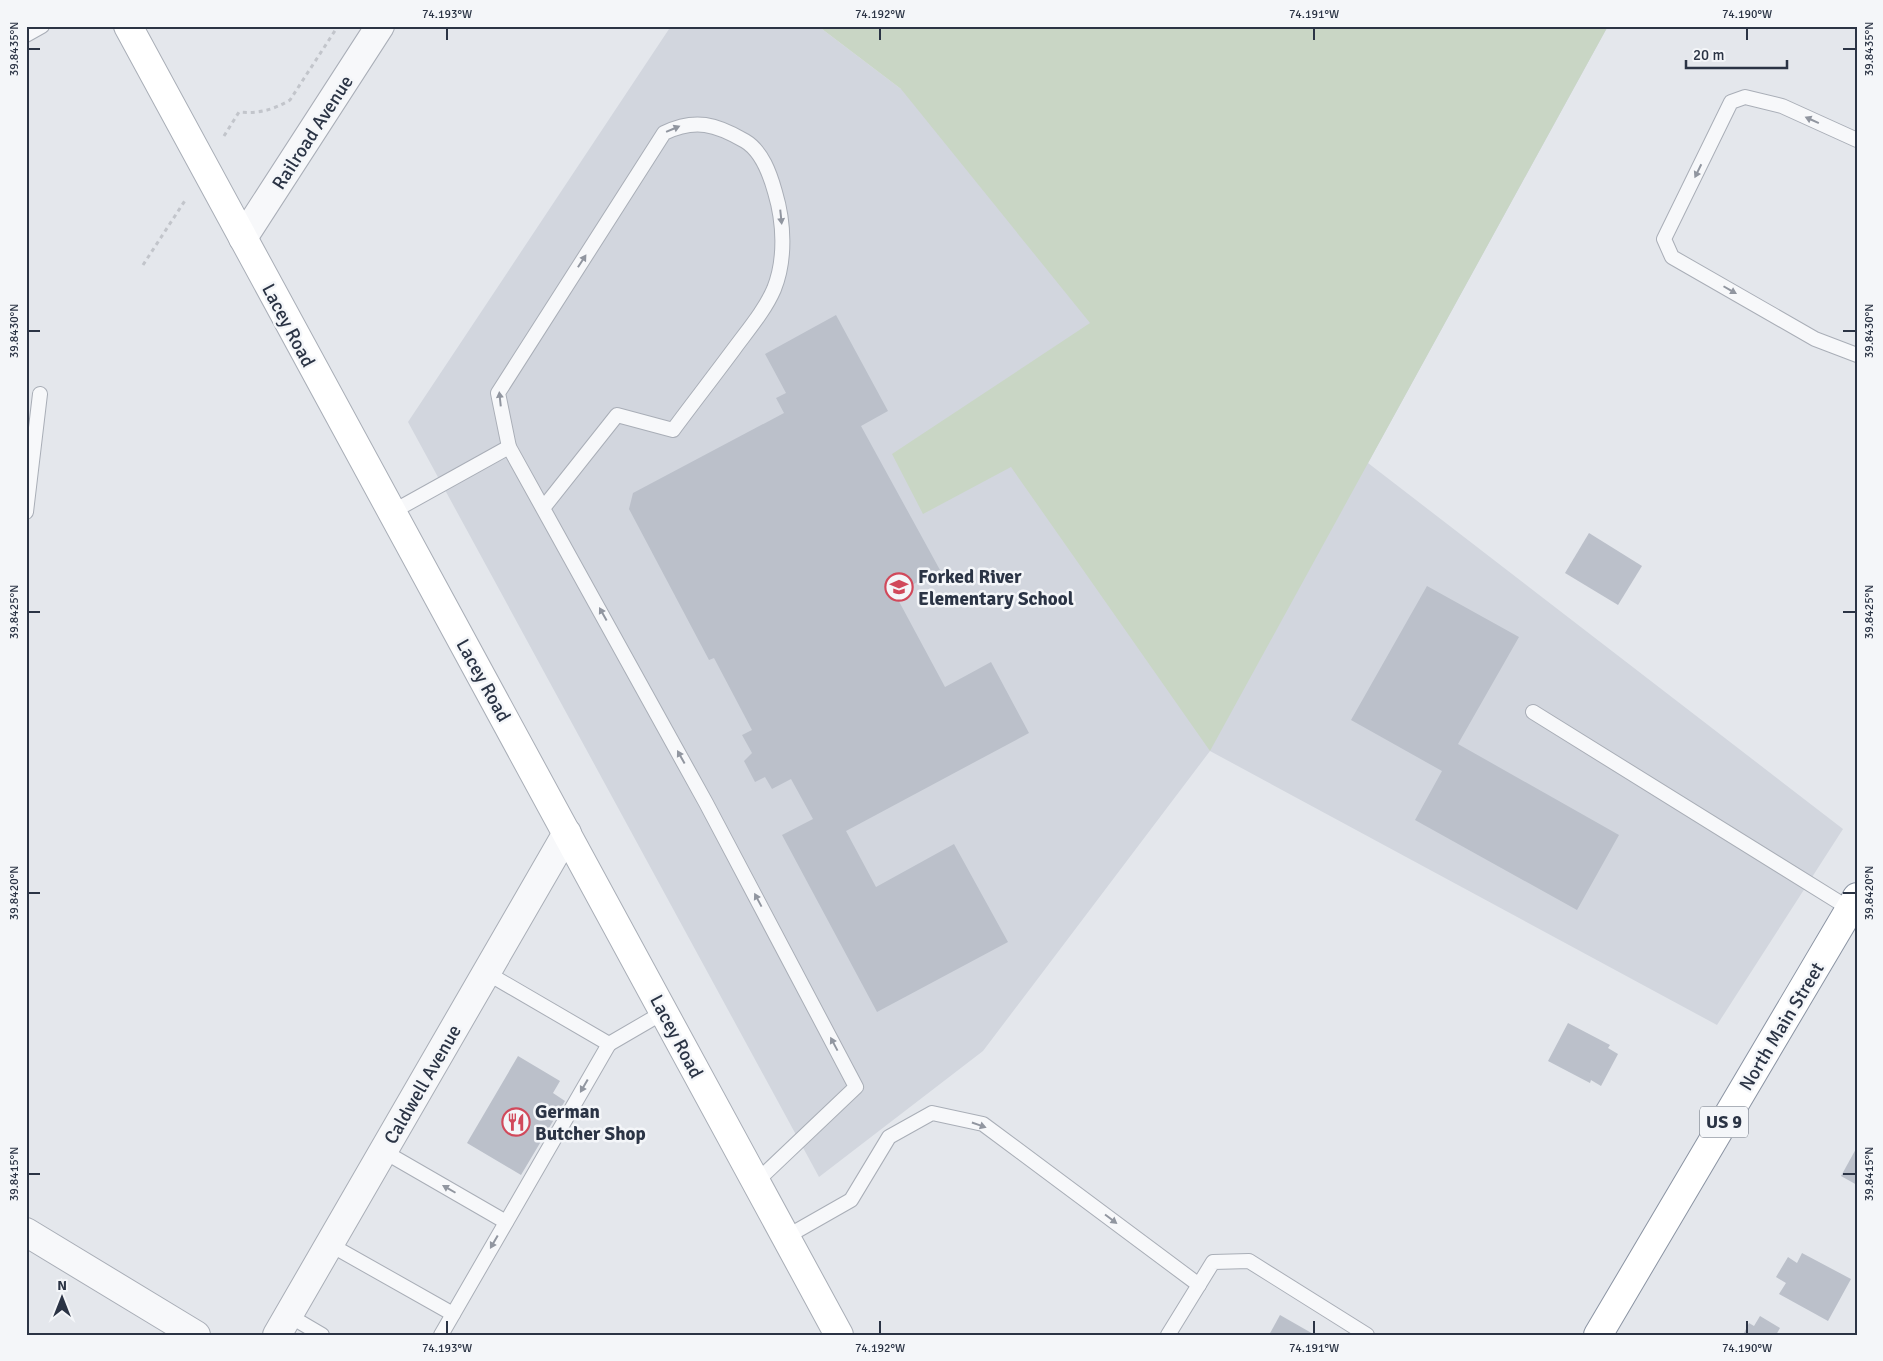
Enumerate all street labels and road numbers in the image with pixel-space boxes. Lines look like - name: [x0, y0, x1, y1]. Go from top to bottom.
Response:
- street label: Railroad Avenue: [267, 71, 359, 194]
- street label: Lacey Road: [256, 280, 320, 371]
- street label: Lacey Road: [451, 635, 516, 726]
- street label: North Main Street: [1734, 958, 1830, 1095]
- street label: Lacey Road: [644, 991, 708, 1082]
- street label: Caldwell Avenue: [379, 1020, 467, 1149]
- road number: US 9: [1700, 1106, 1748, 1138]

